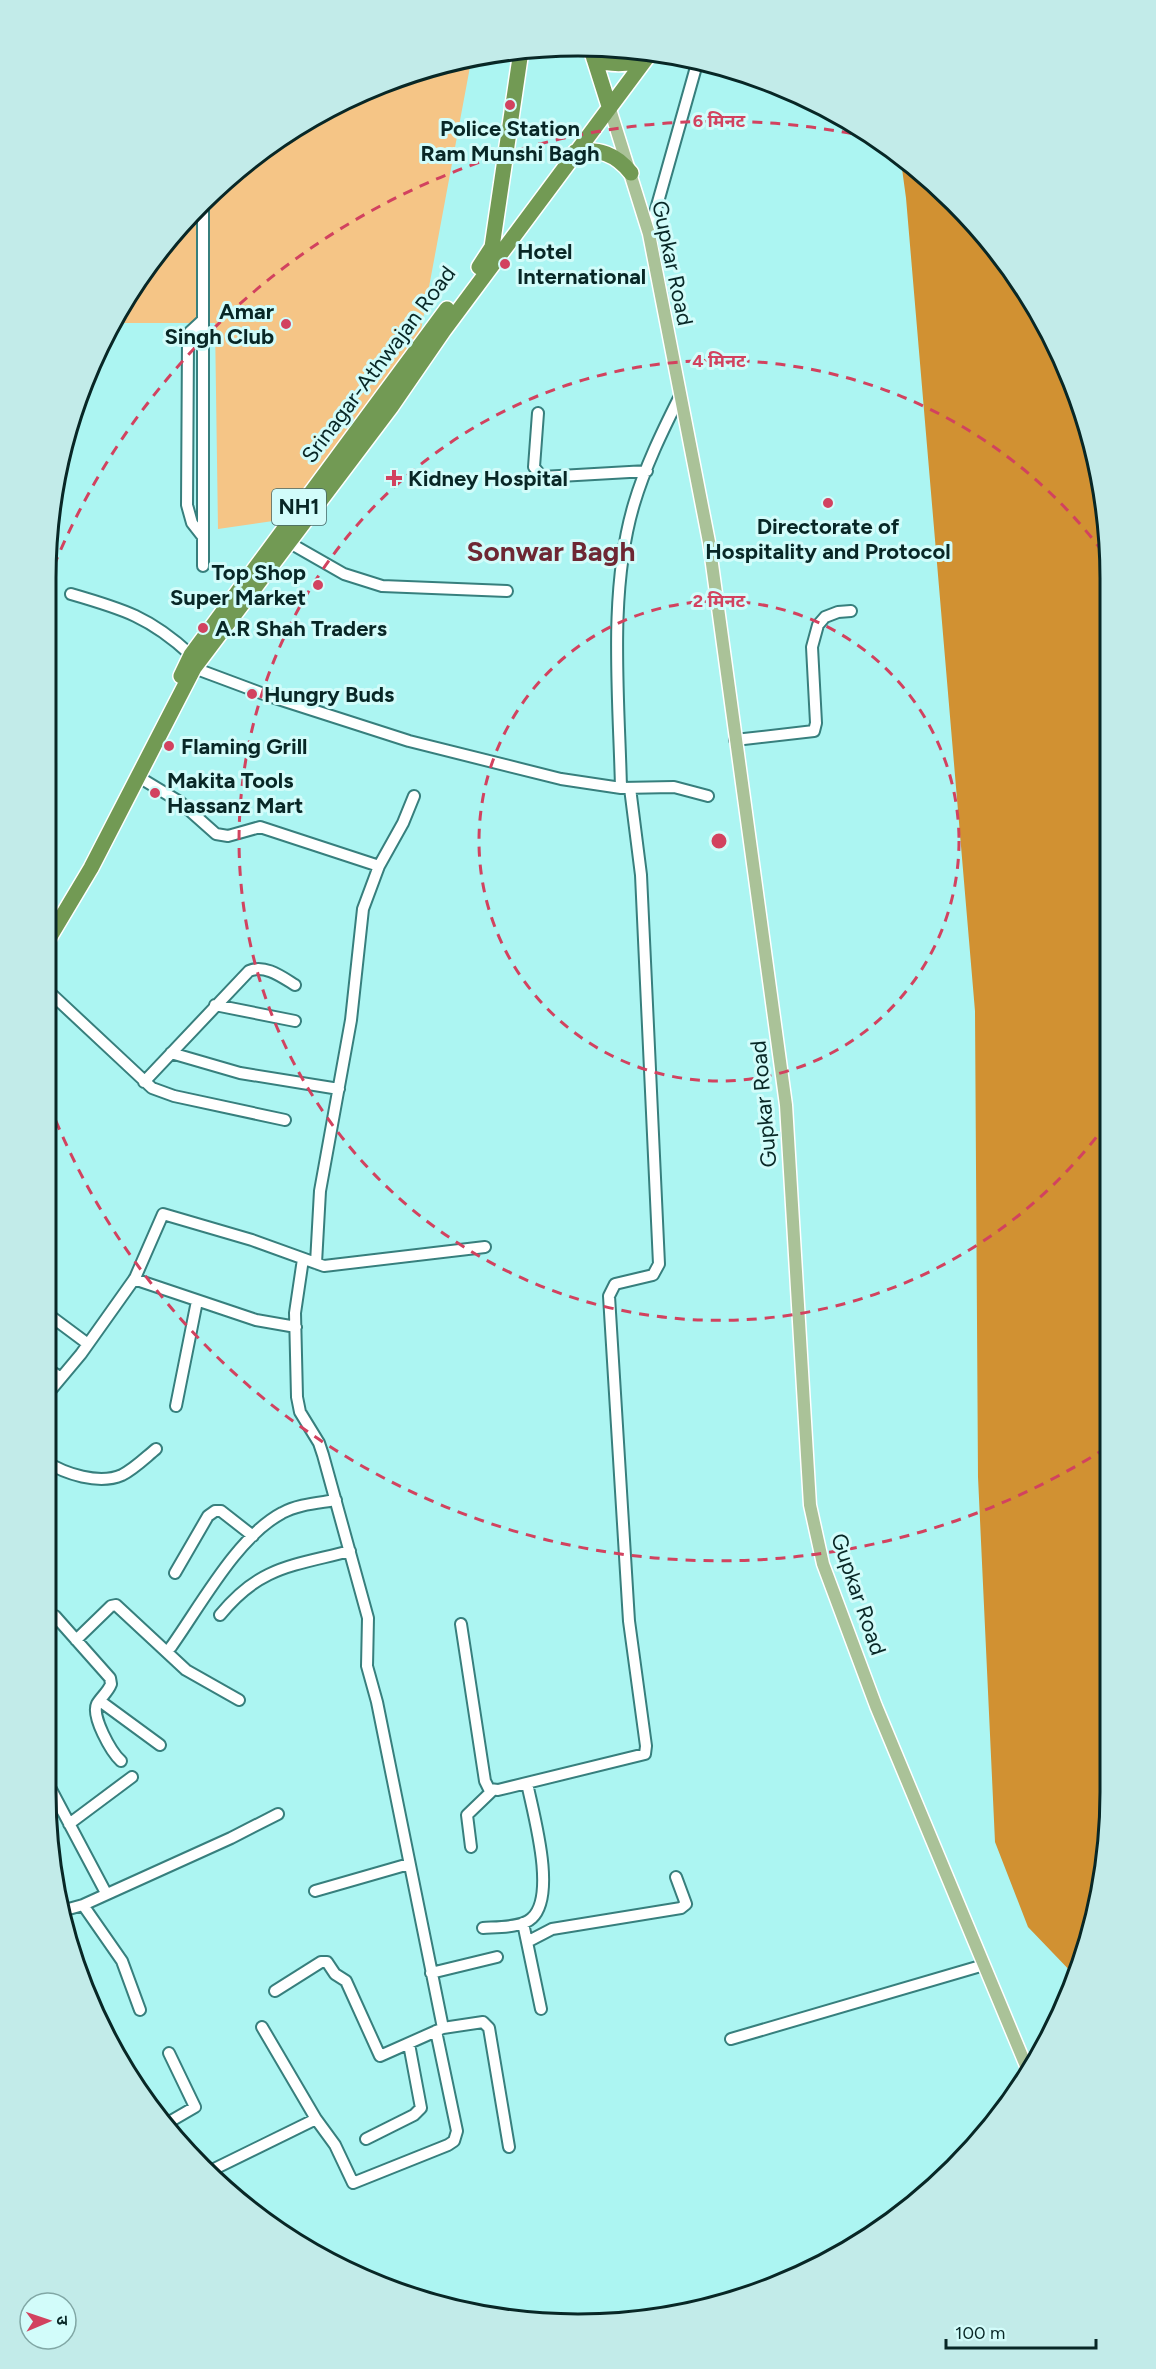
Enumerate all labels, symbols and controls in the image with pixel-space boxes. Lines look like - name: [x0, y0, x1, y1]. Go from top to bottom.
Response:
- marker: Police Station Ram Munshi Bagh: [503, 98, 517, 112]
- text: 6 मिनट: [693, 110, 746, 132]
- place label: Police Station Ram Munshi Bagh: [421, 115, 599, 167]
- street label: Gupkar Road: [646, 198, 699, 328]
- place label: Hotel International: [517, 238, 646, 290]
- marker: Hotel International: [498, 257, 512, 271]
- street label: Srinagar-Athwajan Road: [296, 261, 461, 468]
- place label: Amar Singh Club: [164, 298, 275, 350]
- marker: Amar Singh Club: [279, 317, 293, 331]
- text: 4 मिनट: [692, 350, 746, 372]
- place label: Kidney Hospital: [408, 465, 568, 492]
- marker: Kidney Hospital: [385, 469, 403, 487]
- road number: NH1: [272, 489, 326, 525]
- marker: Directorate of Hospitality and Protocol: [821, 496, 835, 510]
- place label: Directorate of Hospitality and Protocol: [705, 513, 951, 565]
- district label: Sonwar Bagh: [467, 534, 635, 568]
- place label: Top Shop Super Market: [170, 559, 306, 611]
- marker: Top Shop Super Market: [311, 578, 325, 592]
- text: 2 मिनट: [693, 590, 746, 612]
- place label: A.R Shah Traders: [215, 615, 387, 642]
- marker: A.R Shah Traders: [196, 621, 210, 635]
- place label: Hungry Buds: [264, 681, 394, 708]
- marker: Hungry Buds: [245, 687, 259, 701]
- place label: Flaming Grill: [181, 733, 308, 760]
- marker: Flaming Grill: [162, 739, 176, 753]
- place label: Makita Tools Hassanz Mart: [167, 767, 304, 819]
- marker: Makita Tools Hassanz Mart: [148, 786, 162, 800]
- centre of rings: [709, 831, 729, 851]
- street label: Gupkar Road: [745, 1039, 782, 1168]
- street label: Gupkar Road: [825, 1530, 892, 1659]
- north arrow: [18, 2291, 78, 2351]
- scale bar: [946, 2312, 1096, 2350]
- text: उ: [53, 2315, 72, 2326]
- text: 100 m: [955, 2322, 1005, 2344]

